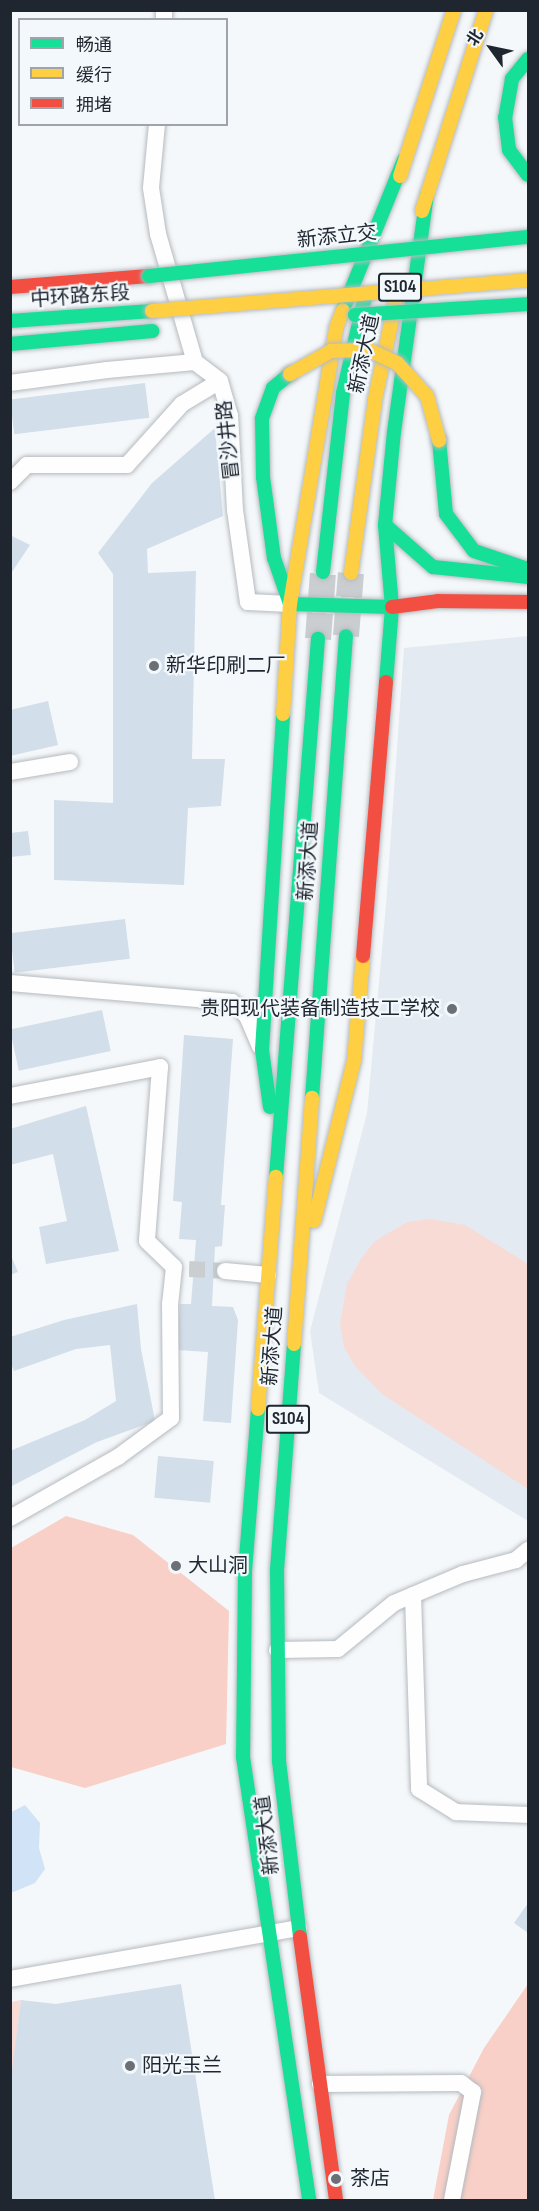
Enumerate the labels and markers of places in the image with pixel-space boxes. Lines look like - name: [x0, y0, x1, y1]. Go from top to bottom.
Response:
- place label: 新华印刷二厂: [166, 654, 286, 678]
- marker: 新华印刷二厂: [147, 659, 161, 673]
- place label: 贵阳现代装备制造技工学校: [200, 997, 440, 1021]
- marker: 贵阳现代装备制造技工学校: [445, 1002, 459, 1016]
- place label: 大山洞: [188, 1554, 248, 1578]
- marker: 大山洞: [169, 1559, 183, 1573]
- place label: 阳光玉兰: [142, 2054, 222, 2078]
- marker: 阳光玉兰: [123, 2059, 137, 2073]
- place label: 茶店: [350, 2167, 390, 2191]
- marker: 茶店: [327, 2170, 345, 2188]

